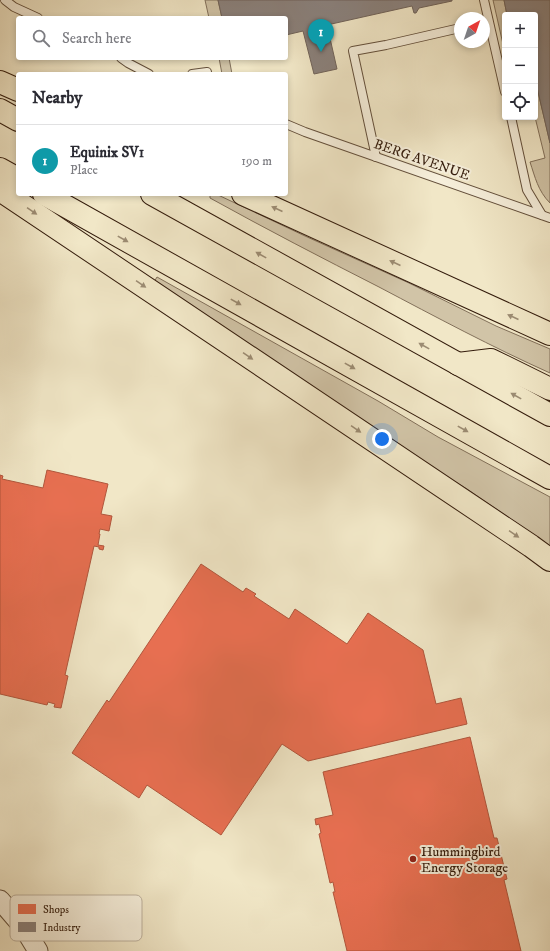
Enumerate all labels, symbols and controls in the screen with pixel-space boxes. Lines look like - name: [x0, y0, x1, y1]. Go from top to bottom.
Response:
- north arrow: [454, 12, 490, 48]
- map controls: [502, 12, 538, 120]
- button: +: [502, 12, 538, 48]
- search box: [16, 16, 288, 60]
- pin: 1: [308, 19, 334, 52]
- icon: search: [30, 27, 52, 49]
- text: Search here: [62, 29, 131, 48]
- button: −: [502, 48, 538, 84]
- button: locate: [502, 84, 538, 120]
- text: Nearby: [32, 87, 82, 109]
- street label: BERG AVENUE: [371, 135, 472, 185]
- text: Equinix SV1: [70, 143, 144, 162]
- text: 1: [43, 153, 47, 169]
- text: 190 m: [241, 153, 272, 169]
- text: Place: [70, 162, 98, 178]
- one-way arrow: [271, 206, 282, 212]
- one-way arrow: [27, 208, 38, 215]
- one-way arrow: [117, 235, 129, 242]
- one-way arrow: [255, 251, 267, 258]
- one-way arrow: [389, 260, 400, 266]
- one-way arrow: [135, 280, 146, 288]
- one-way arrow: [230, 299, 242, 306]
- one-way arrow: [508, 314, 519, 320]
- one-way arrow: [419, 342, 430, 349]
- one-way arrow: [243, 352, 254, 360]
- one-way arrow: [344, 362, 356, 369]
- one-way arrow: [510, 393, 522, 400]
- one-way arrow: [351, 425, 361, 433]
- one-way arrow: [457, 426, 469, 433]
- your location: [372, 429, 392, 449]
- one-way arrow: [508, 530, 519, 538]
- place label: Hummingbird Energy Storage: [421, 843, 508, 877]
- marker: Hummingbird Energy Storage: [408, 854, 418, 864]
- legend: [10, 895, 142, 941]
- text: Shops: [43, 903, 69, 917]
- text: Industry: [43, 921, 81, 935]

